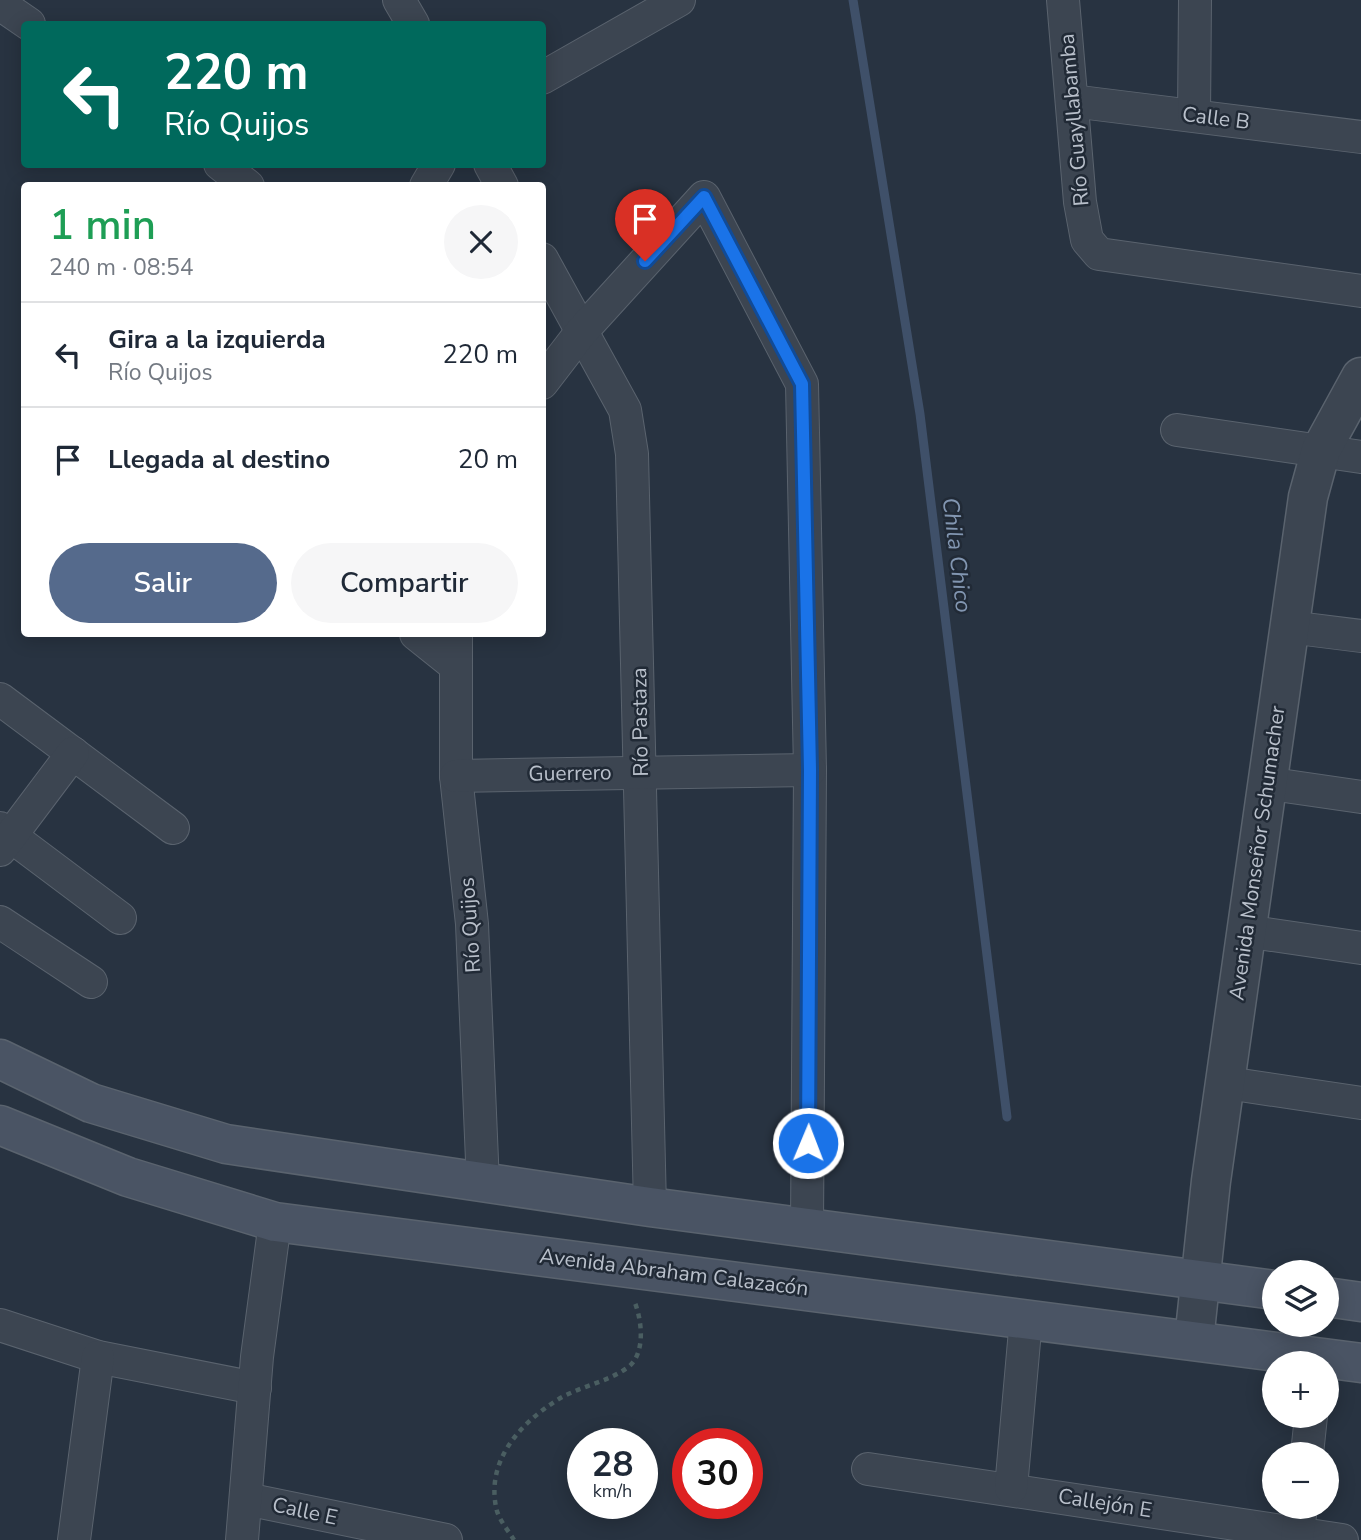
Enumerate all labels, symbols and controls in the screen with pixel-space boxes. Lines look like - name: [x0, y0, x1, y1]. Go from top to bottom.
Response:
- street label: Río Guayllabamba: [1053, 33, 1095, 207]
- text: 220 m: [164, 39, 308, 106]
- icon: left: [49, 49, 140, 140]
- street label: Calle B: [1181, 100, 1251, 136]
- text: Río Quijos: [164, 103, 310, 146]
- pin: [615, 189, 675, 261]
- text: 1 min: [49, 197, 156, 254]
- icon: arrive: [626, 200, 664, 238]
- button: close: [444, 205, 518, 279]
- text: 240 m · 08:54: [49, 252, 194, 283]
- text: Gira a la izquierda: [108, 322, 326, 357]
- icon: left: [49, 336, 87, 374]
- text: 220 m: [442, 337, 518, 372]
- text: Río Quijos: [108, 357, 213, 388]
- icon: arrive: [49, 441, 87, 479]
- text: Llegada al destino: [108, 442, 330, 477]
- text: 20 m: [458, 442, 518, 477]
- water label: Chila Chico: [935, 496, 979, 614]
- button: Salir: [49, 543, 277, 623]
- button: Compartir: [291, 543, 518, 623]
- street label: Río Pastaza: [625, 667, 655, 777]
- street label: Avenida Monseñor Schumacher: [1222, 703, 1292, 1002]
- street label: Guerrero: [528, 758, 612, 788]
- street label: Río Quijos: [453, 876, 487, 974]
- position arrow: [771, 1106, 845, 1180]
- street label: Avenida Abraham Calazacón: [538, 1242, 810, 1302]
- map controls: [1262, 1260, 1339, 1519]
- button: layers: [1262, 1260, 1339, 1337]
- button: +: [1262, 1351, 1339, 1428]
- speed limit sign: 30: [672, 1428, 763, 1519]
- text: 28: [591, 1441, 634, 1488]
- button: −: [1262, 1442, 1339, 1519]
- text: km/h: [593, 1479, 632, 1503]
- street label: Callejón E: [1056, 1482, 1154, 1524]
- street label: Calle E: [270, 1490, 340, 1532]

